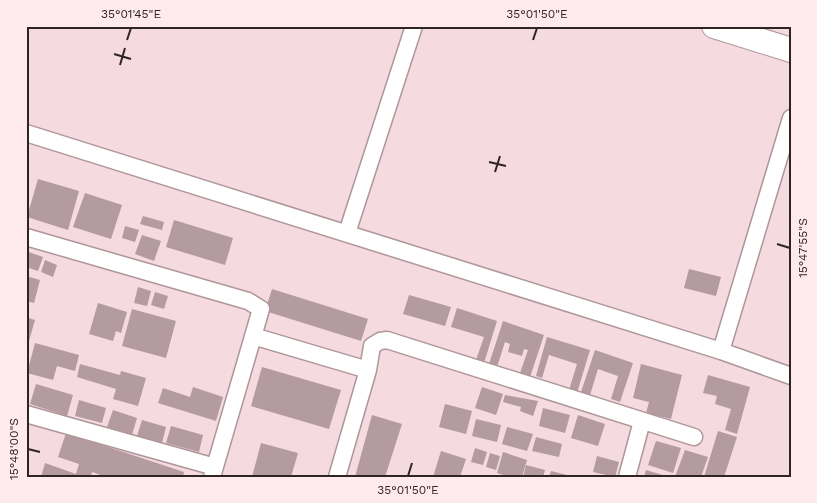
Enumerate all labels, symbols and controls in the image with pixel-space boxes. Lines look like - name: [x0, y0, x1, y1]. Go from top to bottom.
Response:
- text: 35°01'45"E: [101, 7, 161, 21]
- text: 35°01'50"E: [506, 7, 568, 21]
- text: 15°47'55"S: [796, 218, 810, 278]
- text: 15°48'00"S: [7, 418, 21, 480]
- text: 35°01'50"E: [377, 483, 439, 497]

